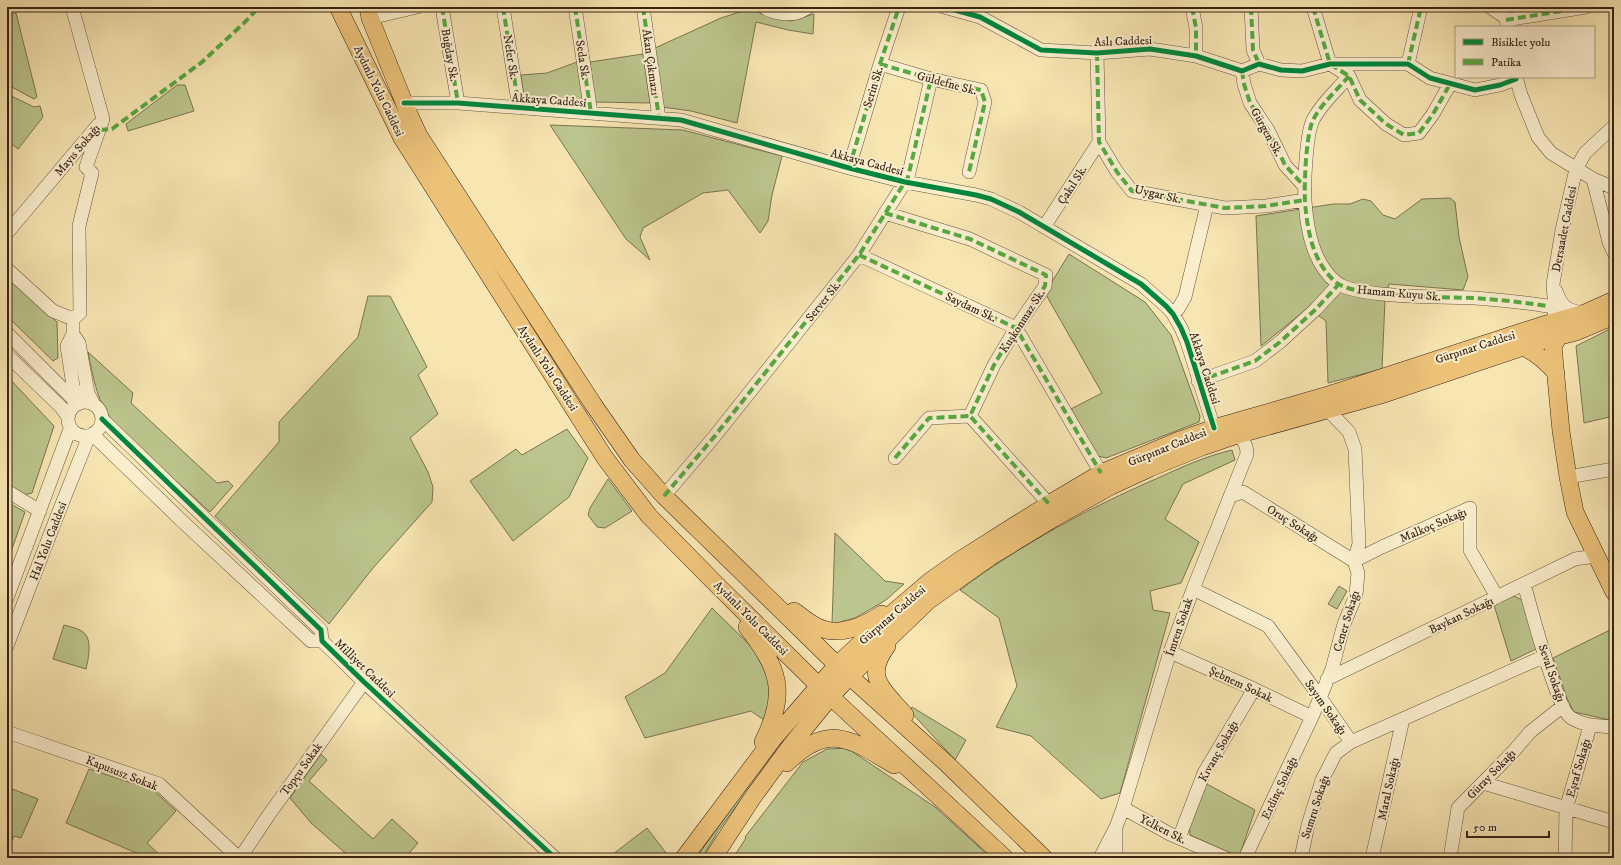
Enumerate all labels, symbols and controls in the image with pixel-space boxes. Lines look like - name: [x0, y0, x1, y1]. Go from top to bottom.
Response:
- legend: [1455, 26, 1595, 78]
- street label: Buğday Sk.: [437, 27, 462, 83]
- street label: Akan Çıkmazı: [638, 28, 663, 96]
- street label: Nefer Sk.: [500, 33, 521, 81]
- street label: Aslı Caddesi: [1094, 33, 1152, 50]
- text: Bisiklet yolu: [1491, 35, 1551, 50]
- street label: Seda Sk.: [572, 39, 593, 81]
- street label: Aydınlı Yolu Caddesi: [350, 43, 407, 139]
- text: Patika: [1491, 55, 1522, 70]
- street label: Serin Sk.: [860, 64, 887, 110]
- street label: Güldefne Sk.: [915, 68, 979, 99]
- street label: Akkaya Caddesi: [511, 90, 587, 111]
- street label: Gürgen Sk.: [1247, 105, 1286, 159]
- street label: Mayıs Sokağı: [51, 121, 104, 179]
- street label: Akkaya Caddesi: [829, 146, 905, 179]
- street label: Çakıl Sk.: [1054, 163, 1091, 208]
- street label: Uygar Sk.: [1133, 182, 1183, 207]
- street label: Dersaadet Caddesi: [1549, 185, 1580, 273]
- street label: Server Sk.: [802, 278, 844, 325]
- street label: Hamam Kuyu Sk.: [1356, 282, 1442, 305]
- street label: Kuşkonmaz Sk.: [996, 286, 1049, 356]
- street label: Saydam Sk.: [943, 289, 999, 326]
- street label: Aydınlı Yolu Caddesi: [514, 323, 581, 414]
- street label: Gürpınar Caddesi: [1433, 327, 1517, 367]
- street label: Akkaya Caddesi: [1186, 330, 1223, 406]
- street label: Gürpınar Caddesi: [1126, 425, 1209, 470]
- street label: Hal Yolu Caddesi: [27, 500, 70, 583]
- street label: Oruç Sokağı: [1264, 502, 1322, 545]
- street label: Malkoç Sokağı: [1398, 505, 1469, 546]
- street label: Aydınlı Yolu Caddesi: [710, 578, 791, 659]
- street label: Gürpınar Caddesi: [856, 582, 929, 648]
- street label: Cener Sokağı: [1330, 589, 1363, 654]
- street label: Baykan Sokağı: [1426, 593, 1496, 638]
- street label: İmren Sokak: [1162, 596, 1197, 659]
- street label: Milliyet Caddesi: [331, 636, 398, 701]
- street label: Seval Sokağı: [1535, 642, 1568, 704]
- street label: Şebnem Sokak: [1206, 663, 1275, 706]
- street label: Sayım Sokağı: [1301, 677, 1350, 738]
- street label: Kıvanç Sokağı: [1195, 718, 1241, 785]
- street label: Eşraf Sokağı: [1563, 737, 1594, 799]
- street label: Topçu Sokak: [277, 740, 326, 799]
- street label: Güray Sokağı: [1464, 746, 1519, 803]
- street label: Kapususz Sokak: [84, 753, 160, 794]
- street label: Erdinç Sokağı: [1258, 754, 1301, 822]
- street label: Maral Sokağı: [1375, 756, 1402, 822]
- street label: Sumru Sokağı: [1298, 773, 1333, 841]
- street label: Yelken Sk.: [1137, 811, 1189, 848]
- scale bar: [1467, 813, 1549, 839]
- text: 50 m: [1473, 820, 1497, 835]

